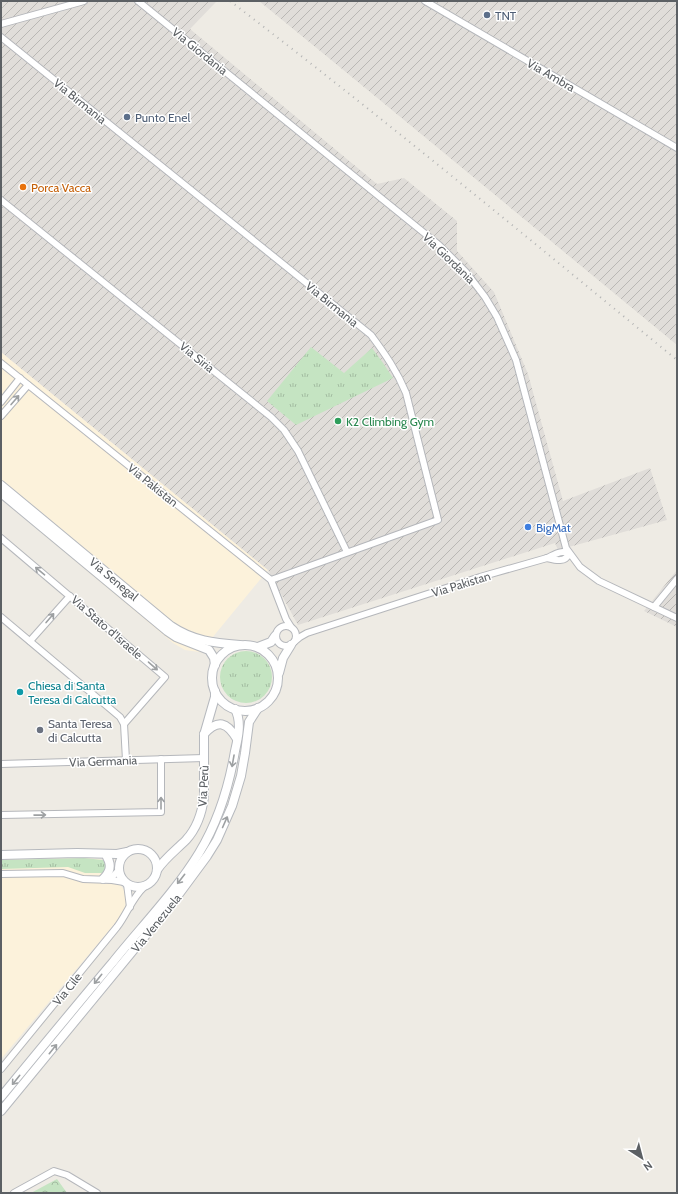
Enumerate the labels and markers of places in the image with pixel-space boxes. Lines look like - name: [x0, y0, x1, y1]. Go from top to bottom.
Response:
- place label: TNT: [495, 8, 517, 23]
- marker: TNT: [482, 10, 492, 20]
- place label: Punto Enel: [135, 110, 190, 125]
- marker: Punto Enel: [122, 112, 132, 122]
- place label: Porca Vacca: [31, 180, 91, 195]
- marker: Porca Vacca: [18, 182, 28, 192]
- place label: K2 Climbing Gym: [346, 414, 434, 429]
- marker: K2 Climbing Gym: [333, 416, 343, 426]
- place label: BigMat: [536, 520, 571, 535]
- marker: BigMat: [523, 522, 533, 532]
- place label: Chiesa di Santa Teresa di Calcutta: [28, 678, 116, 707]
- marker: Chiesa di Santa Teresa di Calcutta: [15, 687, 25, 697]
- place label: Santa Teresa di Calcutta: [48, 716, 112, 745]
- marker: Santa Teresa di Calcutta: [35, 725, 45, 735]

